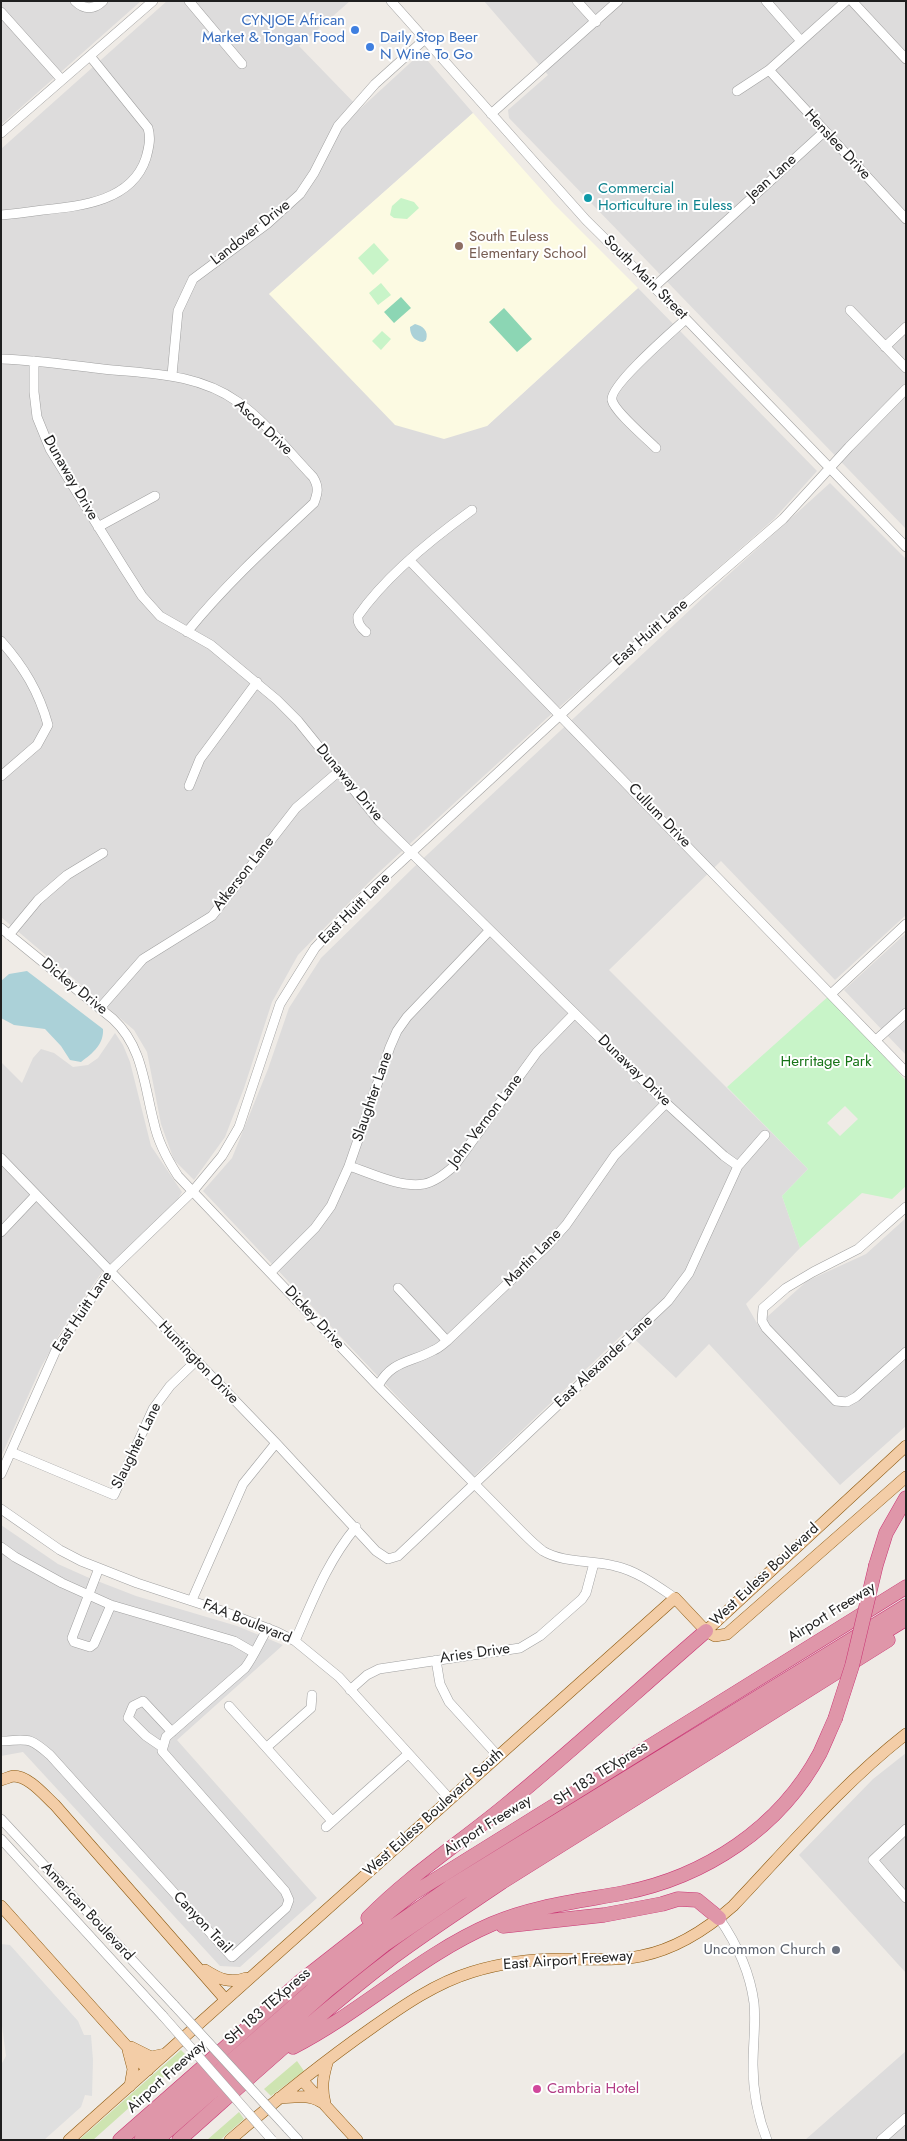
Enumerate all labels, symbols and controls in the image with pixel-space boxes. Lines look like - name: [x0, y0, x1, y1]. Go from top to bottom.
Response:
- place label: CYNJOE African Market & Tongan Food: [202, 12, 345, 47]
- marker: CYNJOE African Market & Tongan Food: [349, 24, 361, 36]
- place label: Daily Stop Beer N Wine To Go: [380, 29, 478, 64]
- marker: Daily Stop Beer N Wine To Go: [364, 41, 376, 53]
- street label: Henslee Drive: [800, 106, 874, 184]
- street label: Jean Lane: [744, 151, 800, 205]
- place label: Commercial Horticulture in Euless: [598, 180, 732, 215]
- marker: Commercial Horticulture in Euless: [582, 192, 594, 204]
- street label: Landover Drive: [208, 197, 294, 269]
- place label: South Euless Elementary School: [469, 228, 586, 263]
- street label: South Main Street: [599, 232, 691, 324]
- marker: South Euless Elementary School: [453, 240, 465, 252]
- street label: Ascot Drive: [230, 397, 296, 459]
- street label: Dunaway Drive: [38, 432, 102, 524]
- street label: East Huitt Lane: [610, 596, 692, 670]
- street label: Dunaway Drive: [312, 741, 386, 825]
- street label: Cullum Drive: [624, 780, 694, 852]
- street label: Atkerson Lane: [210, 833, 278, 915]
- street label: East Huitt Lane: [316, 870, 394, 948]
- street label: Dickey Drive: [37, 955, 111, 1019]
- street label: Dunaway Drive: [594, 1032, 674, 1110]
- street label: Slaughter Lane: [349, 1050, 397, 1144]
- park label: Herritage Park: [781, 1053, 871, 1071]
- street label: John Vernon Lane: [445, 1071, 527, 1171]
- street label: Martin Lane: [500, 1225, 566, 1291]
- street label: East Huitt Lane: [49, 1268, 117, 1356]
- street label: Dickey Drive: [280, 1283, 348, 1353]
- street label: East Alexander Lane: [551, 1312, 657, 1412]
- street label: Huntington Drive: [154, 1318, 242, 1408]
- street label: Slaughter Lane: [108, 1400, 166, 1492]
- street label: West Euless Boulevard: [707, 1520, 823, 1630]
- street label: Airport Freeway: [785, 1579, 879, 1647]
- street label: FAA Boulevard: [200, 1596, 294, 1648]
- street label: Aries Drive: [439, 1640, 511, 1668]
- street label: SH 183 TEXpress: [550, 1738, 652, 1810]
- street label: West Euless Boulevard South: [360, 1745, 508, 1881]
- street label: Airport Freeway: [441, 1792, 535, 1860]
- street label: American Boulevard: [37, 1859, 137, 1965]
- street label: Canyon Trail: [169, 1888, 235, 1958]
- place label: Uncommon Church: [703, 1941, 826, 1959]
- marker: Uncommon Church: [830, 1944, 842, 1956]
- street label: East Airport Freeway: [503, 1947, 633, 1975]
- street label: SH 183 TEXpress: [221, 1965, 315, 2049]
- street label: Airport Freeway: [124, 2037, 210, 2117]
- place label: Cambria Hotel: [547, 2080, 639, 2098]
- marker: Cambria Hotel: [531, 2083, 543, 2095]

